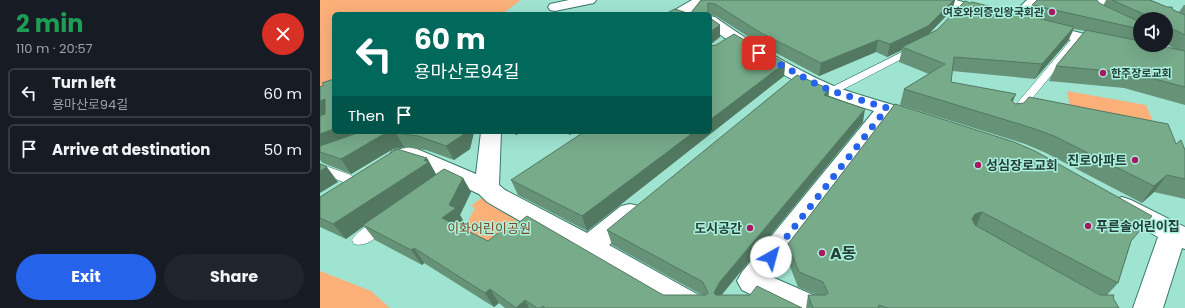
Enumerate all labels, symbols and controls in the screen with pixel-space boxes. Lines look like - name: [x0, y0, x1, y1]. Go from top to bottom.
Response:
- place label: 여호와의증인왕국회관: [943, 4, 1044, 20]
- text: 2 min: [16, 7, 83, 40]
- marker: 여호와의증인왕국회관: [1047, 7, 1057, 17]
- map controls: [1133, 12, 1173, 52]
- button: sound: [1133, 12, 1173, 52]
- button: close: [262, 13, 304, 55]
- text: 60 m: [414, 20, 486, 59]
- icon: left: [348, 28, 400, 80]
- pin: [742, 36, 776, 70]
- text: 110 m · 20:57: [16, 39, 93, 58]
- icon: arrive: [748, 42, 770, 64]
- text: 용마산로94길: [414, 59, 519, 84]
- place label: 한주장로교회: [1111, 65, 1172, 81]
- marker: 한주장로교회: [1098, 68, 1108, 78]
- text: Turn left: [52, 72, 116, 93]
- icon: left: [18, 82, 40, 104]
- text: 60 m: [264, 83, 302, 104]
- text: 용마산로94길: [52, 95, 128, 114]
- icon: arrive: [393, 104, 415, 126]
- text: Then: [348, 105, 385, 126]
- icon: arrive: [18, 138, 40, 160]
- text: Arrive at destination: [52, 139, 210, 160]
- text: 50 m: [264, 139, 302, 160]
- place label: 진로아파트: [1067, 151, 1127, 170]
- marker: 진로아파트: [1130, 155, 1140, 165]
- place label: 성심장로교회: [986, 156, 1058, 175]
- marker: 성심장로교회: [973, 160, 983, 170]
- place label: 푸른솔어린이집: [1096, 217, 1180, 236]
- park label: 이화어린이공원: [447, 219, 531, 238]
- place label: 도시공간: [694, 219, 742, 238]
- marker: 푸른솔어린이집: [1083, 221, 1093, 231]
- marker: 도시공간: [745, 223, 755, 233]
- position arrow: [750, 236, 792, 278]
- place label: A동: [830, 242, 857, 265]
- marker: A동: [817, 248, 827, 258]
- button: Exit: [16, 254, 156, 300]
- button: Share: [164, 254, 304, 300]

